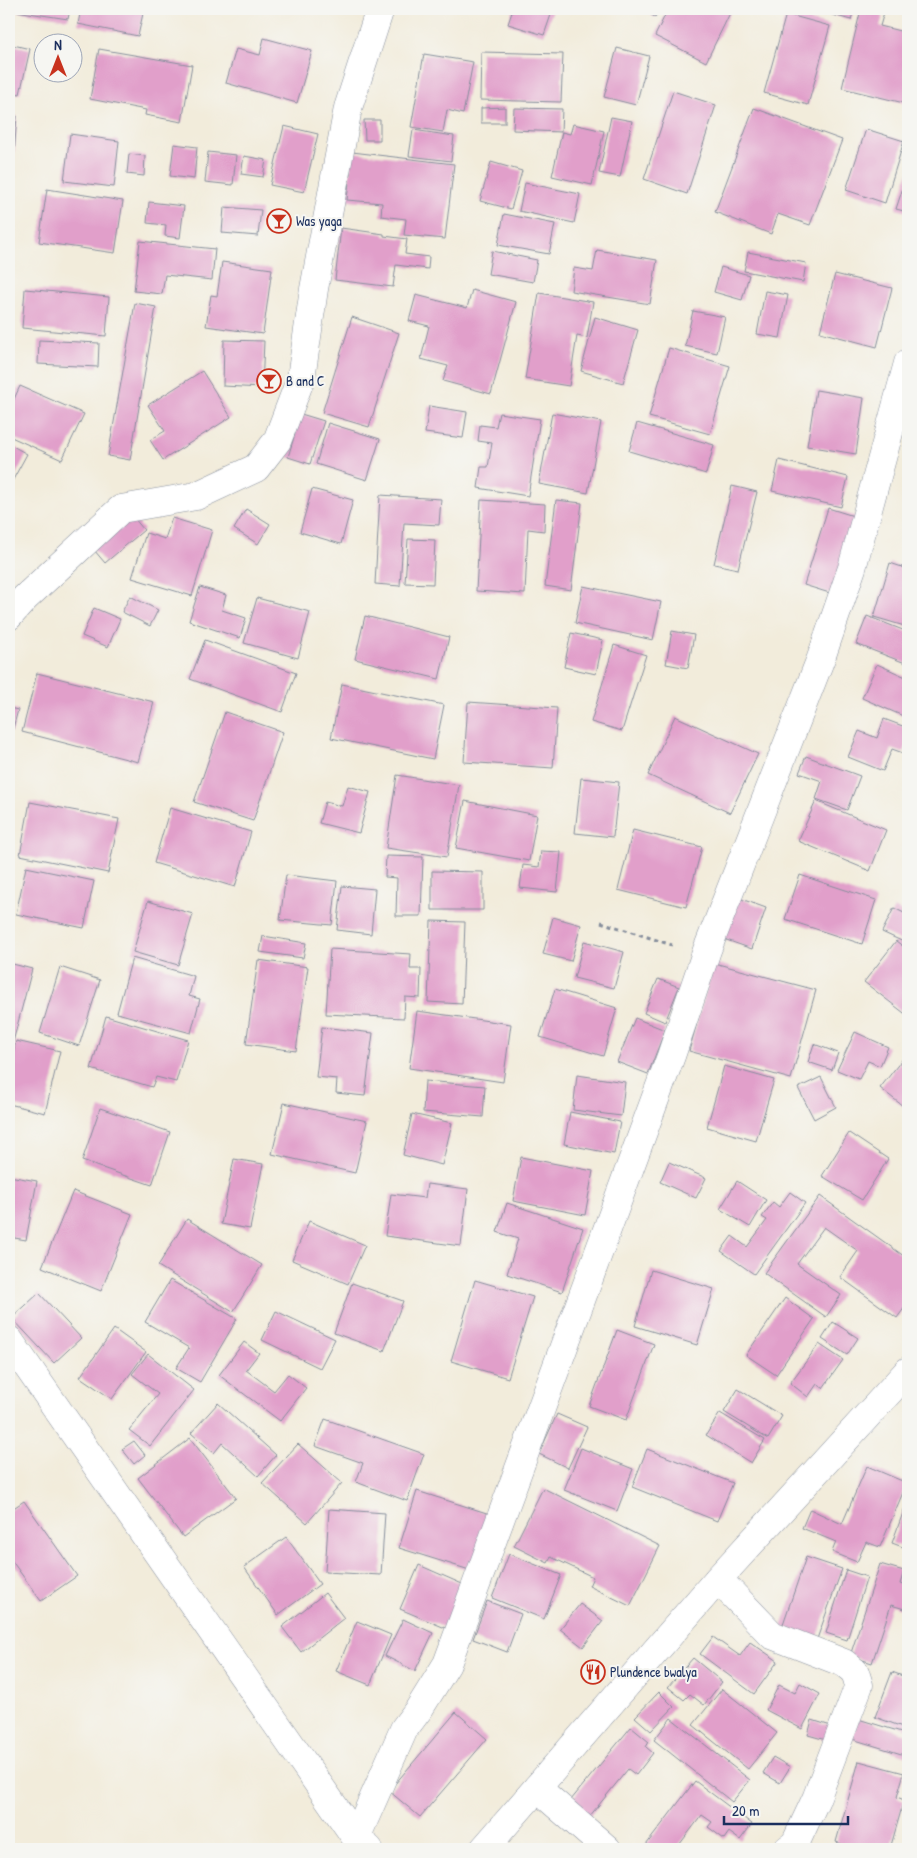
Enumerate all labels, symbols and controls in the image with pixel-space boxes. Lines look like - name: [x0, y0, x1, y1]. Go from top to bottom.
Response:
- north arrow: [32, 32, 82, 82]
- text: N: [54, 35, 62, 54]
- bar icon: Was yaga: [266, 208, 292, 234]
- place label: Was yaga: [296, 211, 342, 231]
- bar icon: B and C: [256, 368, 282, 394]
- place label: B and C: [286, 371, 325, 390]
- restaurant icon: Plundence bwalya: [580, 1659, 606, 1685]
- place label: Plundence bwalya: [610, 1662, 697, 1682]
- scale bar: [724, 1793, 848, 1825]
- text: 20 m: [732, 1800, 759, 1821]

